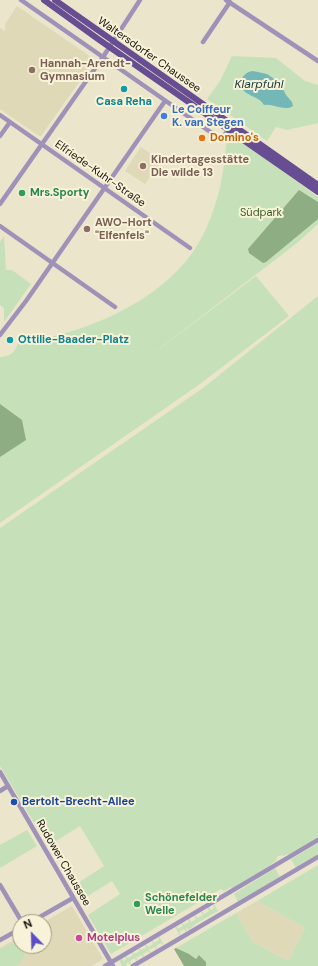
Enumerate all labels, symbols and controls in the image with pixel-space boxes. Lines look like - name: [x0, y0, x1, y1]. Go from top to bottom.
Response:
- street label: Waltersdorfer Chaussee: [95, 14, 203, 96]
- place label: Hannah-Arendt- Gymnasium: [40, 57, 131, 83]
- marker: Hannah-Arendt- Gymnasium: [27, 65, 37, 75]
- water label: Klarpfuhl: [235, 78, 283, 92]
- marker: Casa Reha: [119, 84, 129, 94]
- place label: Casa Reha: [96, 95, 152, 109]
- place label: Le Coiffeur K. van Stegen: [172, 103, 244, 129]
- marker: Le Coiffeur K. van Stegen: [159, 111, 169, 121]
- place label: Domino's: [210, 131, 259, 145]
- marker: Domino's: [197, 133, 207, 143]
- street label: Elfriede-Kuhr-Straße: [52, 138, 148, 210]
- place label: Kindertagesstätte Die wilde 13: [151, 153, 249, 179]
- marker: Kindertagesstätte Die wilde 13: [138, 161, 148, 171]
- place label: Mrs.Sporty: [30, 186, 89, 200]
- marker: Mrs.Sporty: [17, 188, 27, 198]
- park label: Südpark: [240, 206, 282, 220]
- place label: AWO-Hort "Elfenfels": [95, 216, 152, 242]
- marker: AWO-Hort "Elfenfels": [82, 224, 92, 234]
- place label: Ottilie-Baader-Platz: [18, 333, 129, 347]
- marker: Ottilie-Baader-Platz: [5, 335, 15, 345]
- place label: Bertolt-Brecht-Allee: [22, 795, 135, 809]
- marker: Bertolt-Brecht-Allee: [9, 797, 19, 807]
- street label: Rudower Chaussee: [33, 817, 93, 909]
- place label: Schönefelder Welle: [145, 891, 217, 917]
- marker: Schönefelder Welle: [132, 899, 142, 909]
- north arrow: [12, 914, 52, 954]
- text: N: [21, 916, 34, 932]
- place label: Motelplus: [87, 931, 140, 945]
- marker: Motelplus: [74, 933, 84, 943]

